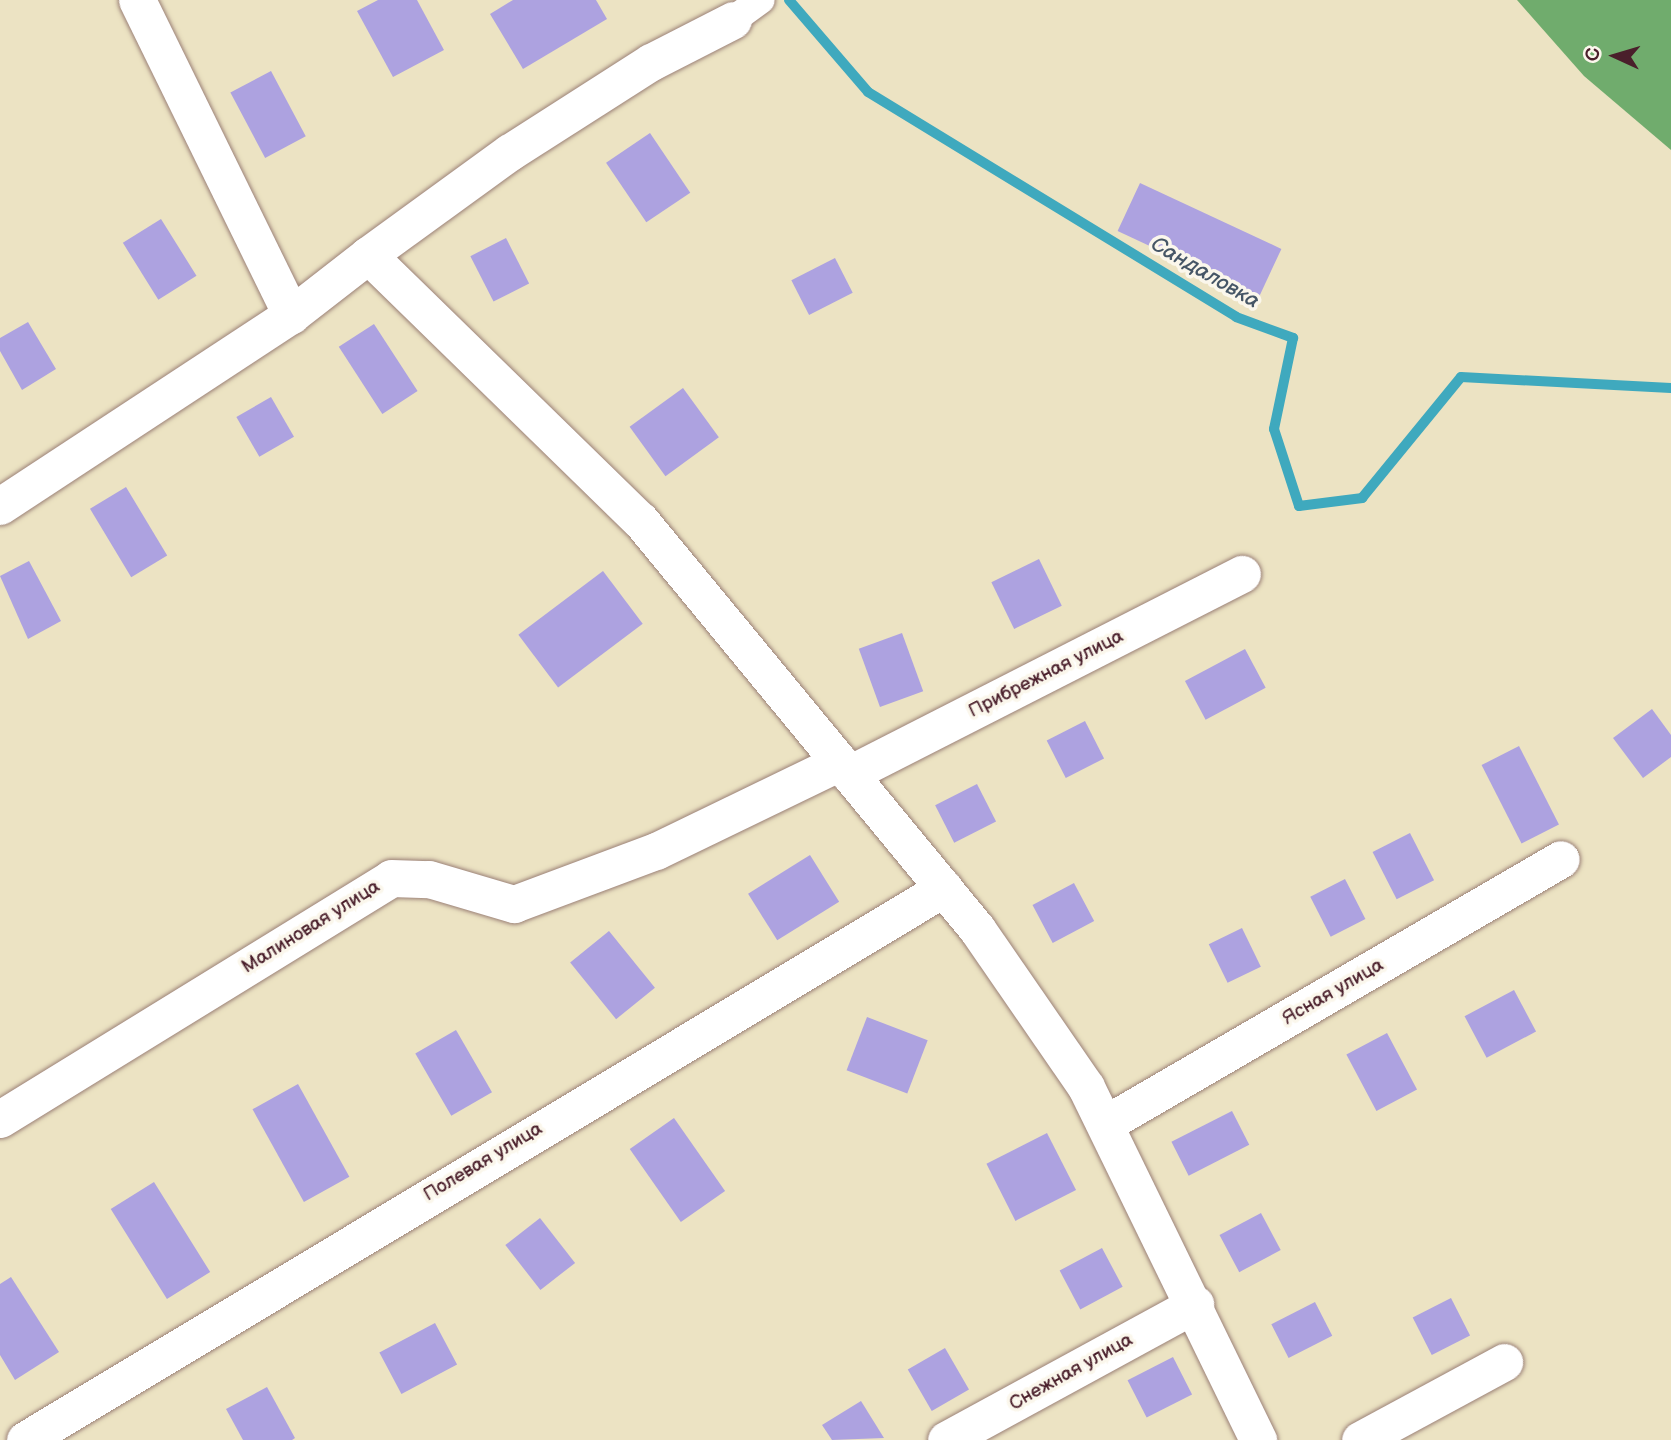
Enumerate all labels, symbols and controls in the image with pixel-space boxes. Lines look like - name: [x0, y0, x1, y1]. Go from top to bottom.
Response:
- north arrow: [1580, 21, 1650, 91]
- text: С: [1582, 47, 1605, 62]
- water label: Сандаловка: [1146, 232, 1264, 314]
- street label: Прибрежная улица: [965, 625, 1127, 723]
- street label: Малиновая улица: [238, 875, 384, 979]
- street label: Ясная улица: [1278, 954, 1388, 1030]
- street label: Полевая улица: [419, 1118, 547, 1206]
- street label: Снежная улица: [1005, 1329, 1137, 1415]

